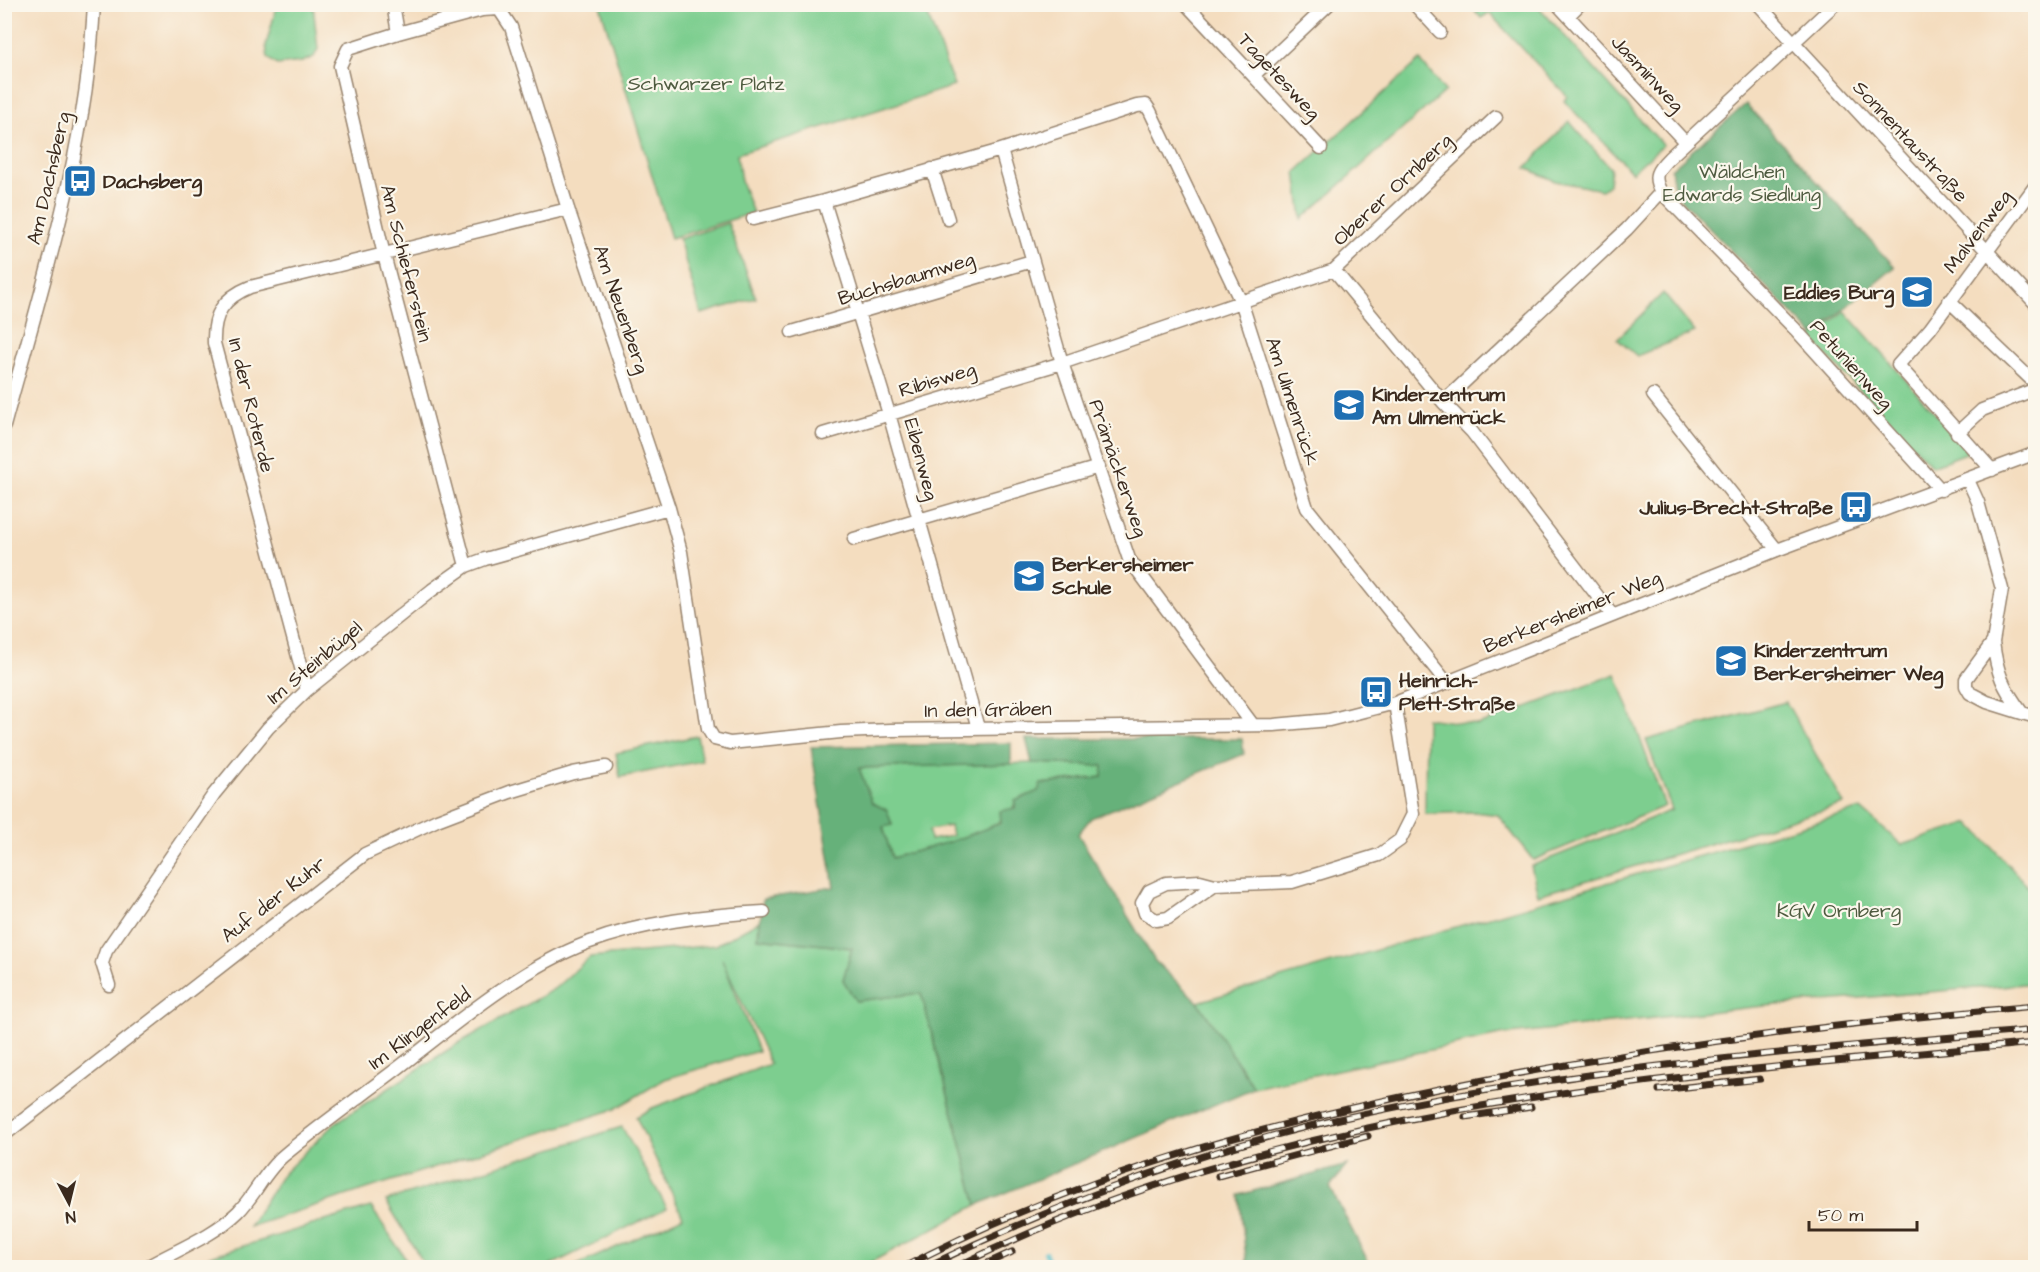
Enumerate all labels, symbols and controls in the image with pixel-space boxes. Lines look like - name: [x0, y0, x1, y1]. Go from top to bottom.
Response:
- street label: Tagetesweg: [1231, 27, 1327, 127]
- street label: Jasminweg: [1603, 29, 1690, 119]
- park label: Schwarzer Platz: [628, 70, 784, 98]
- street label: Sonnentaustraße: [1846, 74, 1974, 209]
- street label: Am Dachsberg: [20, 109, 79, 248]
- street label: Oberer Ornberg: [1327, 127, 1459, 253]
- park label: Wäldchen Edwards Siedlung: [1663, 158, 1821, 210]
- bus stop icon: Dachsberg: [62, 163, 98, 199]
- place label: Dachsberg: [103, 168, 203, 197]
- street label: Am Schieferstein: [373, 182, 439, 345]
- street label: Malvenweg: [1937, 184, 2019, 280]
- street label: Am Neuenberg: [585, 241, 656, 378]
- street label: Buchsbaumweg: [835, 245, 978, 314]
- school or university icon: Eddies Burg: [1899, 274, 1935, 310]
- place label: Eddies Burg: [1784, 279, 1895, 308]
- street label: Petunienweg: [1802, 313, 1899, 417]
- street label: Am Ulmenrück: [1258, 334, 1326, 469]
- street label: In der Roterde: [221, 335, 281, 476]
- street label: Ribisweg: [895, 355, 979, 406]
- place label: Kinderzentrum Am Ulmenrück: [1372, 381, 1506, 432]
- school or university icon: Kinderzentrum Am Ulmenrück: [1331, 387, 1367, 423]
- street label: Prämäckerweg: [1080, 396, 1155, 541]
- street label: Eibenweg: [896, 415, 945, 504]
- bus stop icon: Julius-Brecht-Straße: [1838, 489, 1874, 525]
- place label: Julius-Brecht-Straße: [1639, 494, 1833, 522]
- place label: Berkersheimer Schule: [1051, 551, 1194, 602]
- school or university icon: Berkersheimer Schule: [1011, 558, 1047, 594]
- street label: Berkersheimer Weg: [1479, 563, 1666, 661]
- street label: Im Steinbügel: [261, 614, 369, 712]
- place label: Kinderzentrum Berkersheimer Weg: [1754, 637, 1944, 689]
- school or university icon: Kinderzentrum Berkersheimer Weg: [1713, 643, 1749, 679]
- place label: Heinrich- Plett-Straße: [1399, 667, 1515, 718]
- bus stop icon: Heinrich- Plett-Straße: [1358, 674, 1394, 710]
- street label: In den Gräben: [924, 695, 1052, 725]
- street label: Auf der Kuhr: [215, 850, 332, 950]
- park label: KGV Ornberg: [1777, 897, 1901, 926]
- street label: Im Klingenfeld: [362, 981, 477, 1078]
- north arrow: [39, 1173, 99, 1233]
- scale bar: [1809, 1194, 1917, 1232]
- text: 50 m: [1818, 1203, 1863, 1228]
- text: N: [64, 1205, 77, 1228]

